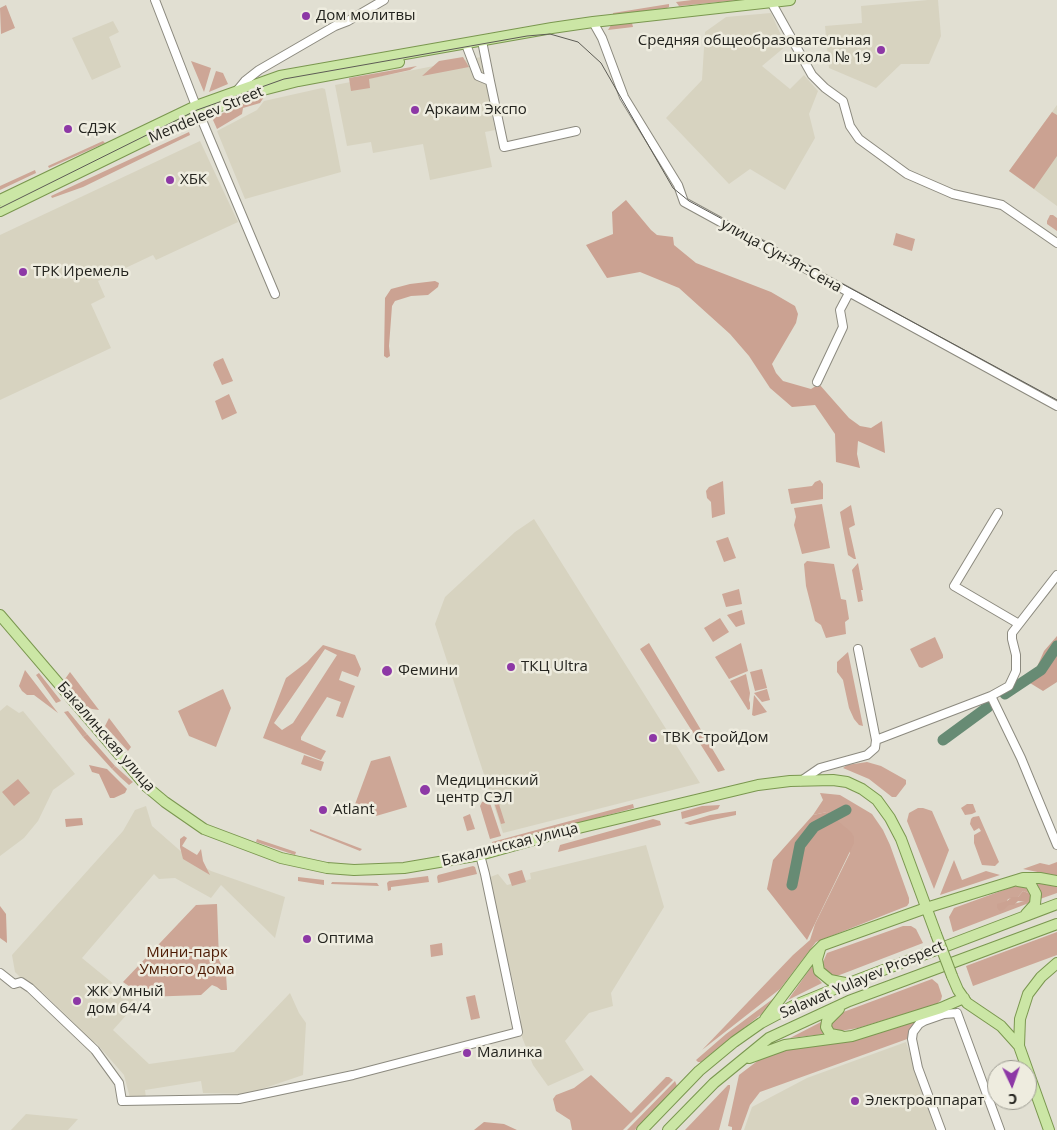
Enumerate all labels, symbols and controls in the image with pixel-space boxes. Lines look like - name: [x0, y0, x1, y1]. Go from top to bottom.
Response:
- place label: Дом молитвы: [316, 7, 416, 25]
- marker: Дом молитвы: [300, 10, 312, 22]
- place label: Средняя общеобразовательная школа № 19: [638, 32, 871, 67]
- marker: Средняя общеобразовательная школа № 19: [875, 44, 887, 56]
- street label: Mendeleev Street: [146, 83, 266, 147]
- place label: Аркаим Экспо: [425, 101, 527, 119]
- marker: Аркаим Экспо: [409, 104, 421, 116]
- place label: СДЭК: [78, 120, 116, 138]
- marker: СДЭК: [62, 123, 74, 135]
- place label: ХБК: [180, 171, 207, 189]
- marker: ХБК: [164, 174, 176, 186]
- street label: улица Сун-Ят-Сена: [717, 215, 845, 297]
- place label: ТРК Иремель: [33, 263, 129, 281]
- marker: ТРК Иремель: [17, 266, 29, 278]
- place label: ТКЦ Ultra: [521, 658, 588, 676]
- marker: ТКЦ Ultra: [505, 661, 517, 673]
- place label: Фемини: [398, 662, 458, 680]
- marker: Фемини: [380, 664, 394, 678]
- street label: Бакалинская улица: [53, 678, 159, 796]
- place label: ТВК СтройДом: [663, 729, 769, 747]
- marker: ТВК СтройДом: [647, 732, 659, 744]
- place label: Медицинский центр СЭЛ: [436, 772, 538, 807]
- marker: Медицинский центр СЭЛ: [418, 783, 432, 797]
- place label: Atlant: [333, 801, 374, 819]
- marker: Atlant: [317, 804, 329, 816]
- street label: Бакалинская улица: [440, 819, 580, 871]
- place label: Оптима: [317, 930, 374, 948]
- marker: Оптима: [301, 933, 313, 945]
- street label: Salawat Yulayev Prospect: [777, 937, 947, 1023]
- park label: Мини-парк Умного дома: [139, 944, 235, 979]
- place label: ЖК Умный дом 64/4: [87, 983, 163, 1018]
- marker: ЖК Умный дом 64/4: [71, 995, 83, 1007]
- place label: Малинка: [477, 1044, 543, 1062]
- marker: Малинка: [461, 1047, 473, 1059]
- north arrow: [987, 1060, 1037, 1110]
- text: С: [1008, 1090, 1018, 1109]
- place label: Электроаппарат: [865, 1092, 984, 1110]
- marker: Электроаппарат: [849, 1095, 861, 1107]

